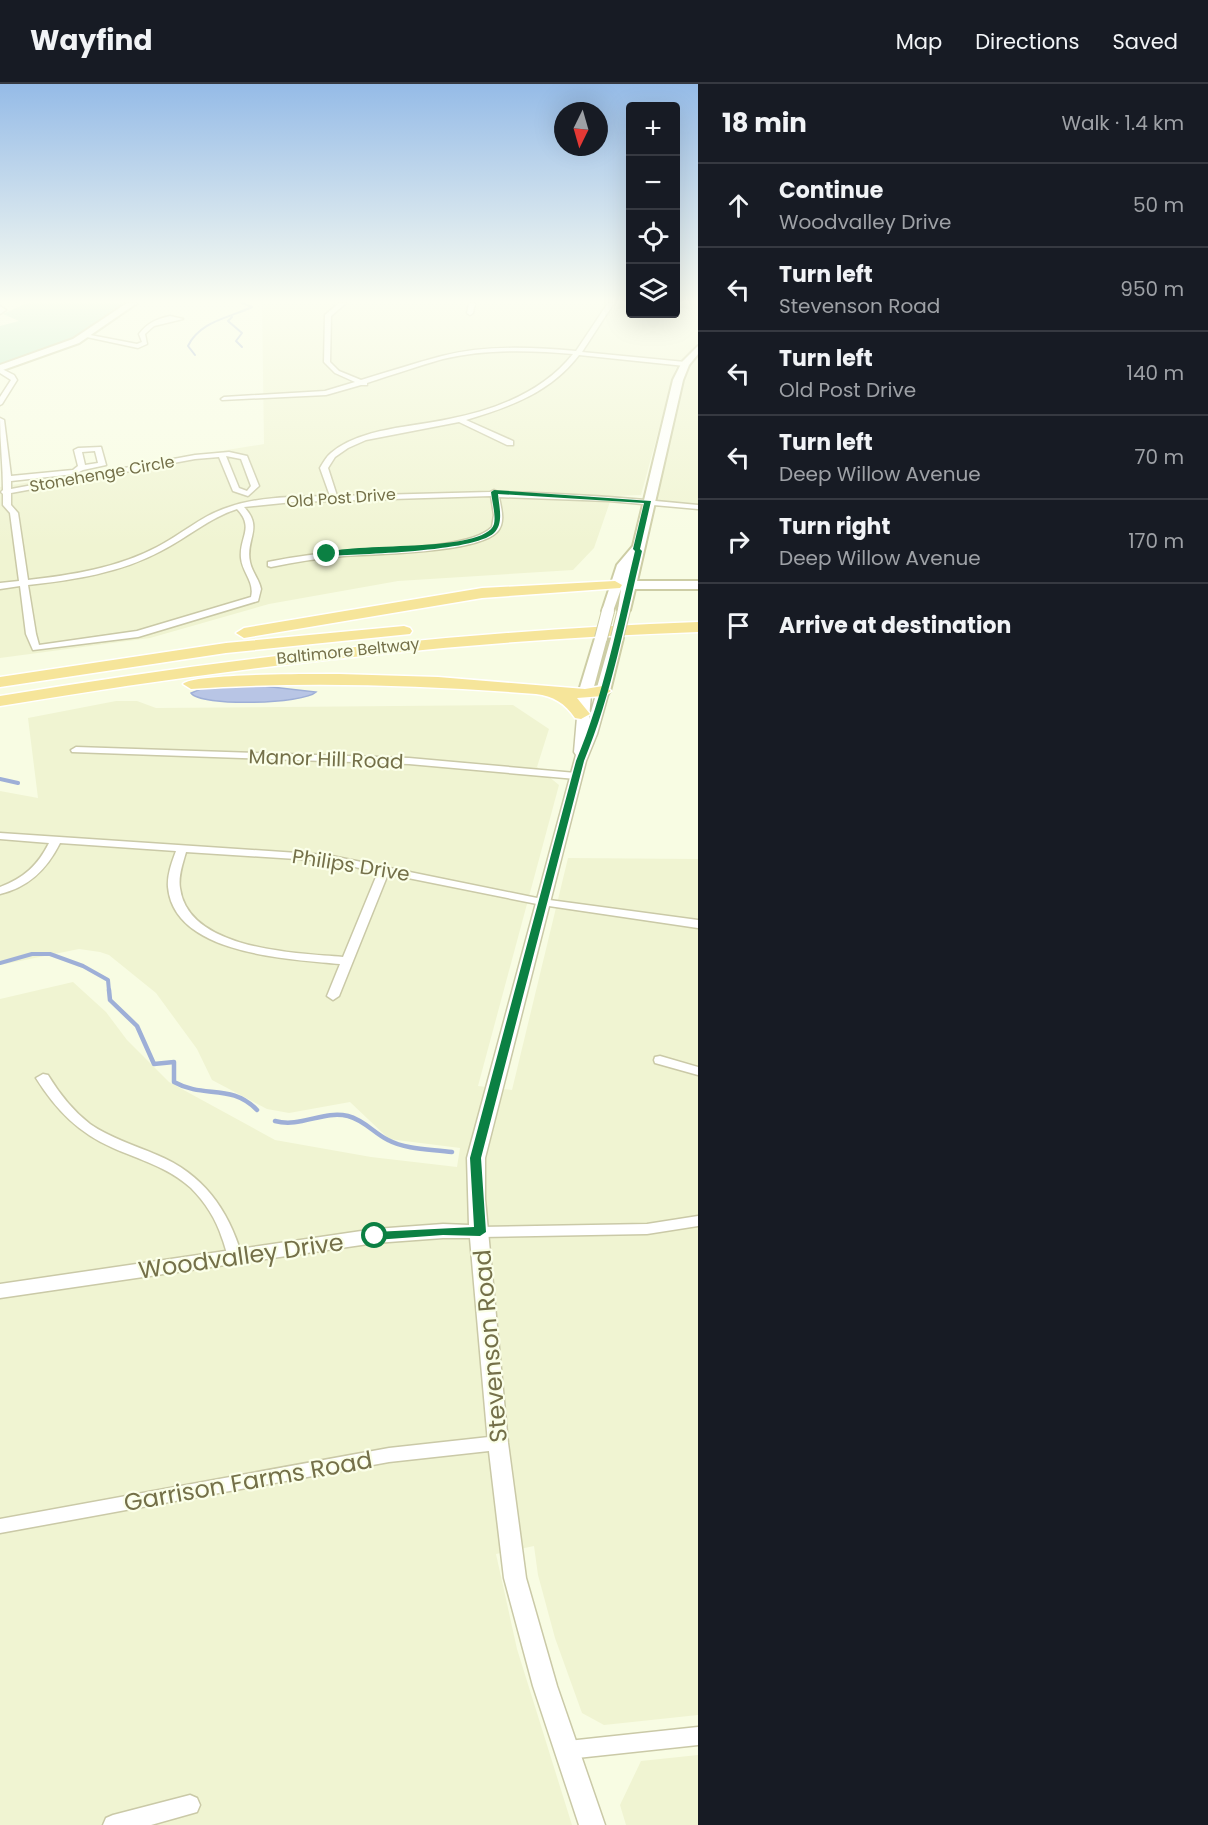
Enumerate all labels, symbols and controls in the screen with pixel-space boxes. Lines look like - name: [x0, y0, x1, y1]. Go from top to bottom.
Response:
- text: Wayfind: [30, 21, 152, 60]
- text: Map: [896, 27, 942, 56]
- text: Directions: [975, 27, 1079, 56]
- text: Saved: [1112, 27, 1178, 56]
- north arrow: [554, 102, 608, 156]
- map controls: [626, 102, 680, 318]
- button: +: [626, 102, 680, 156]
- text: 18 min: [722, 105, 807, 141]
- text: Walk · 1.4 km: [1061, 109, 1184, 137]
- button: −: [626, 156, 680, 210]
- text: Continue: [779, 175, 883, 206]
- icon: ahead: [722, 189, 755, 222]
- text: 50 m: [1133, 191, 1184, 219]
- text: Woodvalley Drive: [779, 208, 951, 236]
- button: locate: [626, 210, 680, 264]
- text: Turn left: [779, 259, 873, 290]
- button: layers: [626, 264, 680, 318]
- icon: left: [722, 273, 755, 306]
- text: 950 m: [1120, 275, 1184, 303]
- text: Stevenson Road: [779, 292, 940, 320]
- text: Turn left: [779, 343, 873, 374]
- icon: left: [722, 357, 755, 390]
- text: 140 m: [1127, 359, 1184, 387]
- text: Old Post Drive: [779, 376, 916, 404]
- text: Turn left: [779, 427, 873, 458]
- icon: left: [722, 441, 755, 474]
- text: 70 m: [1135, 443, 1184, 471]
- street label: Stonehenge Circle: [28, 450, 176, 498]
- text: Deep Willow Avenue: [779, 460, 981, 488]
- street label: Old Post Drive: [285, 483, 397, 513]
- text: Turn right: [779, 511, 890, 542]
- icon: right: [722, 525, 755, 558]
- text: 170 m: [1128, 527, 1184, 555]
- route end: [313, 540, 339, 566]
- text: Deep Willow Avenue: [779, 544, 981, 572]
- icon: arrive: [722, 609, 755, 642]
- text: Arrive at destination: [779, 610, 1011, 641]
- street label: Baltimore Beltway: [275, 632, 421, 670]
- street label: Manor Hill Road: [248, 742, 404, 776]
- street label: Philips Drive: [290, 842, 412, 888]
- route start: [361, 1222, 387, 1248]
- street label: Woodvalley Drive: [136, 1225, 346, 1287]
- street label: Stevenson Road: [465, 1248, 515, 1444]
- street label: Garrison Farms Road: [121, 1443, 375, 1519]

